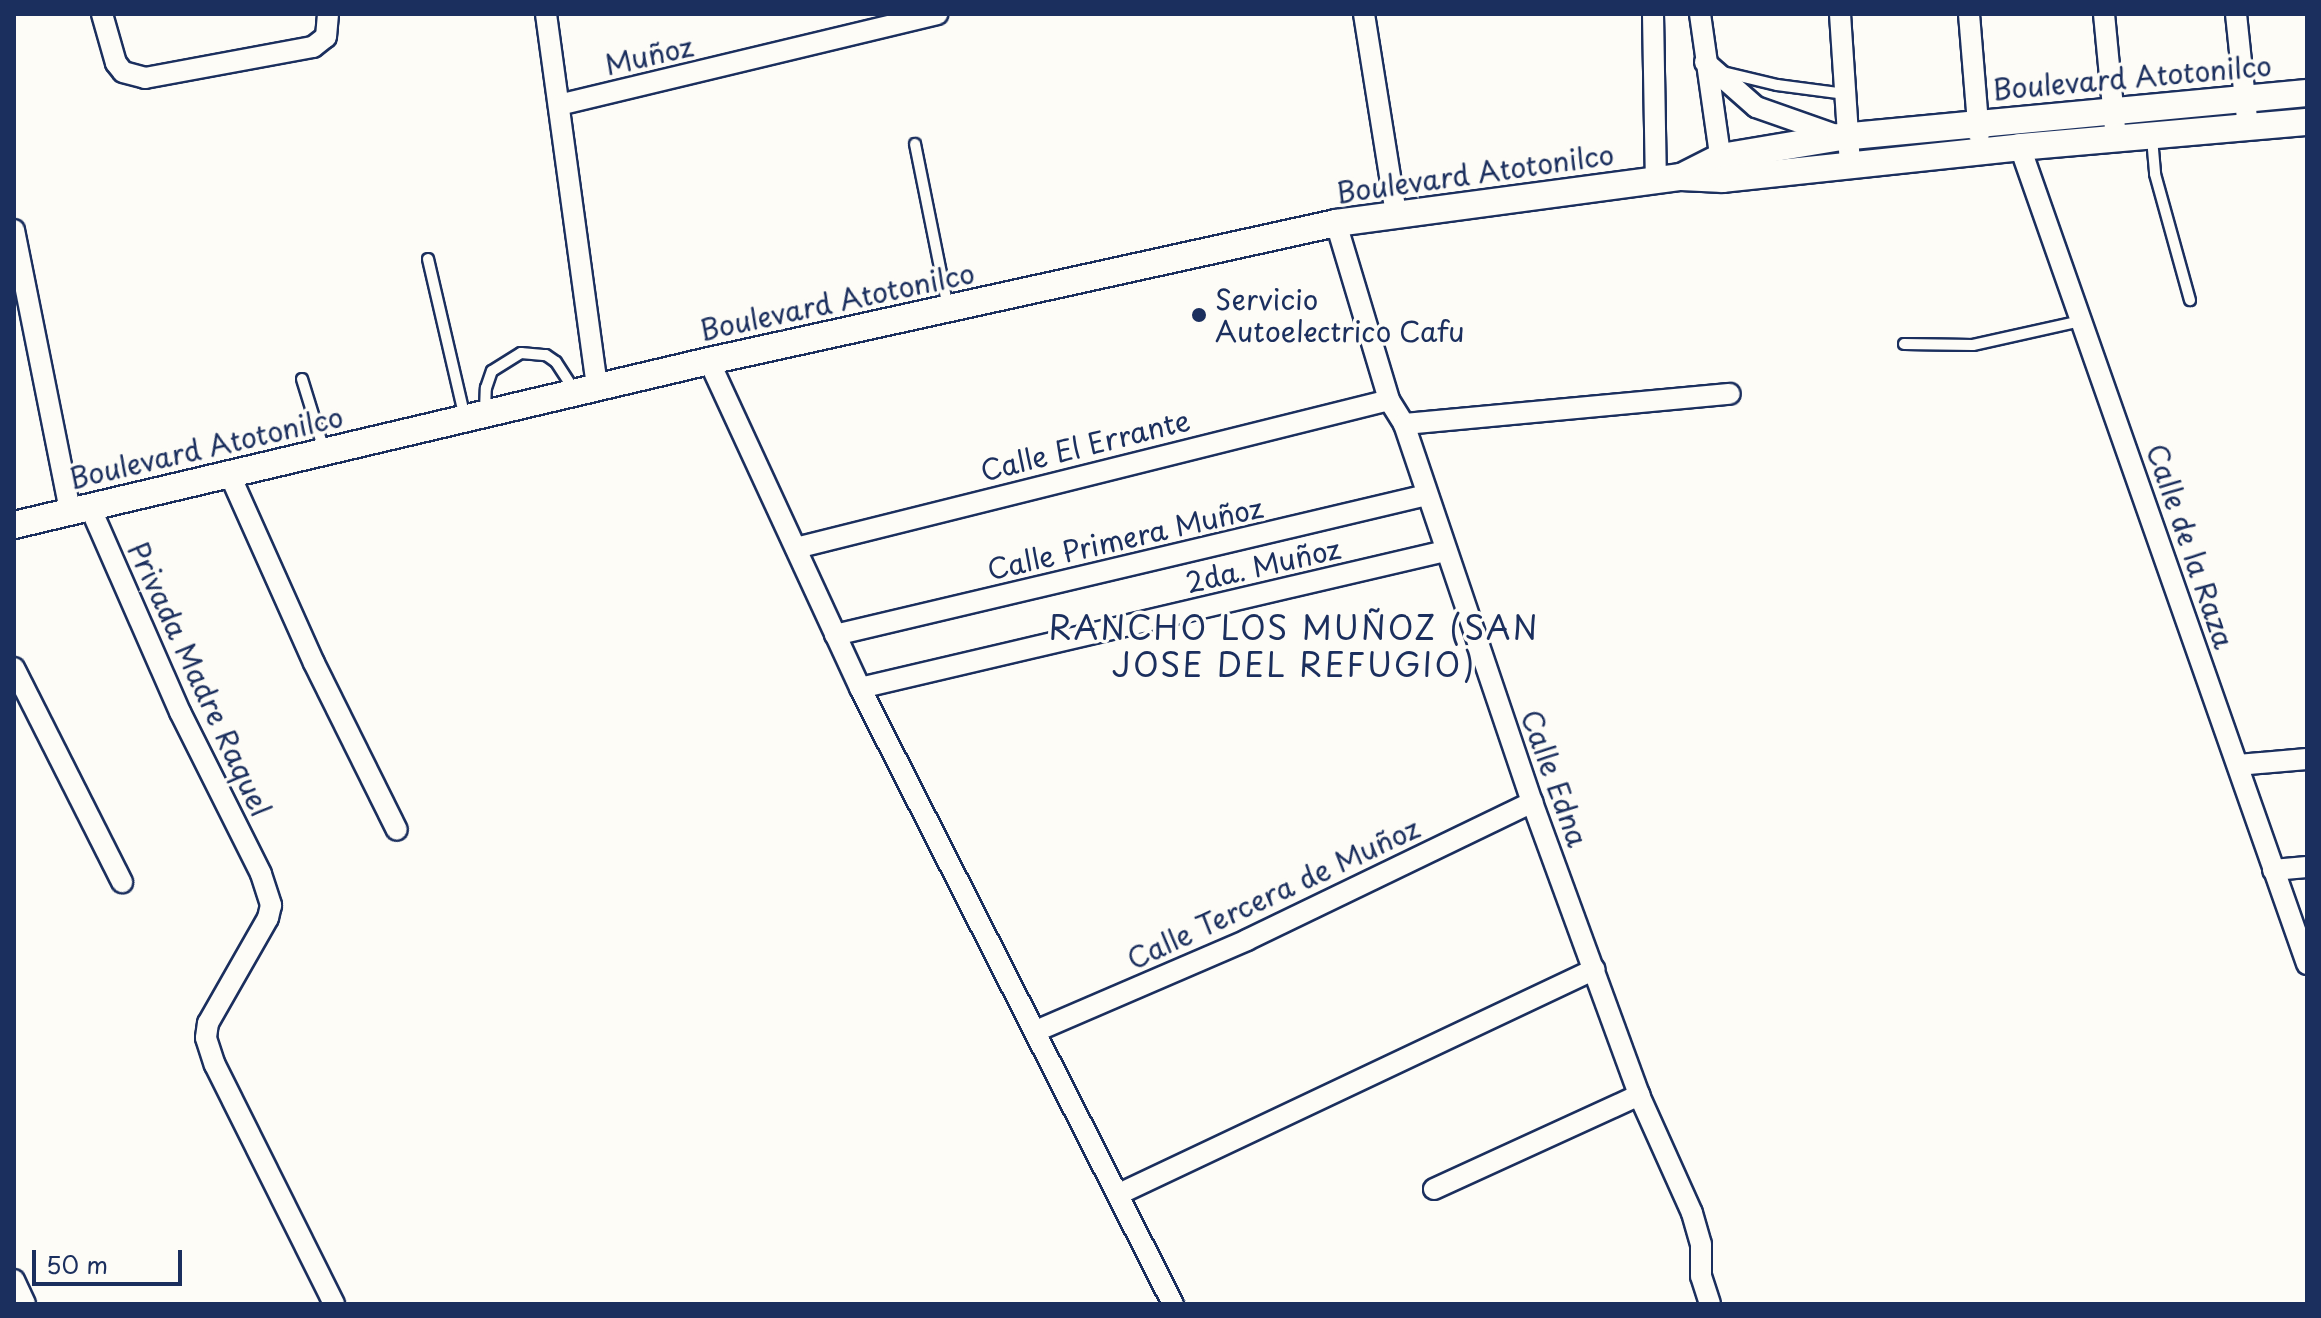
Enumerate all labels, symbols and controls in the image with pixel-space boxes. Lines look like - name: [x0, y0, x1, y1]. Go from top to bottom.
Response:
- street label: Muñoz: [601, 29, 697, 81]
- street label: Boulevard Atotonilco: [1991, 48, 2273, 106]
- street label: Boulevard Atotonilco: [1334, 137, 1616, 209]
- street label: Boulevard Atotonilco: [696, 255, 978, 347]
- place label: Servicio Autoelectrico Cafu: [1215, 282, 1466, 348]
- marker: Servicio Autoelectrico Cafu: [1190, 306, 1208, 324]
- street label: Boulevard Atotonilco: [66, 399, 346, 495]
- street label: Calle El Errante: [976, 403, 1194, 487]
- street label: Calle de la Raza: [2140, 437, 2242, 655]
- street label: Calle Primera Muñoz: [983, 490, 1267, 586]
- street label: 2da. Muñoz: [1183, 531, 1343, 599]
- street label: Privada Madre Raquel: [122, 537, 278, 821]
- district label: RANCHO LOS MUÑOZ (SAN JOSE DEL REFUGIO): [1048, 609, 1540, 684]
- street label: Calle Edna: [1515, 705, 1595, 851]
- street label: Calle Tercera de Muñoz: [1121, 810, 1425, 976]
- scale bar: [36, 1234, 186, 1284]
- text: 50 m: [46, 1246, 108, 1282]

